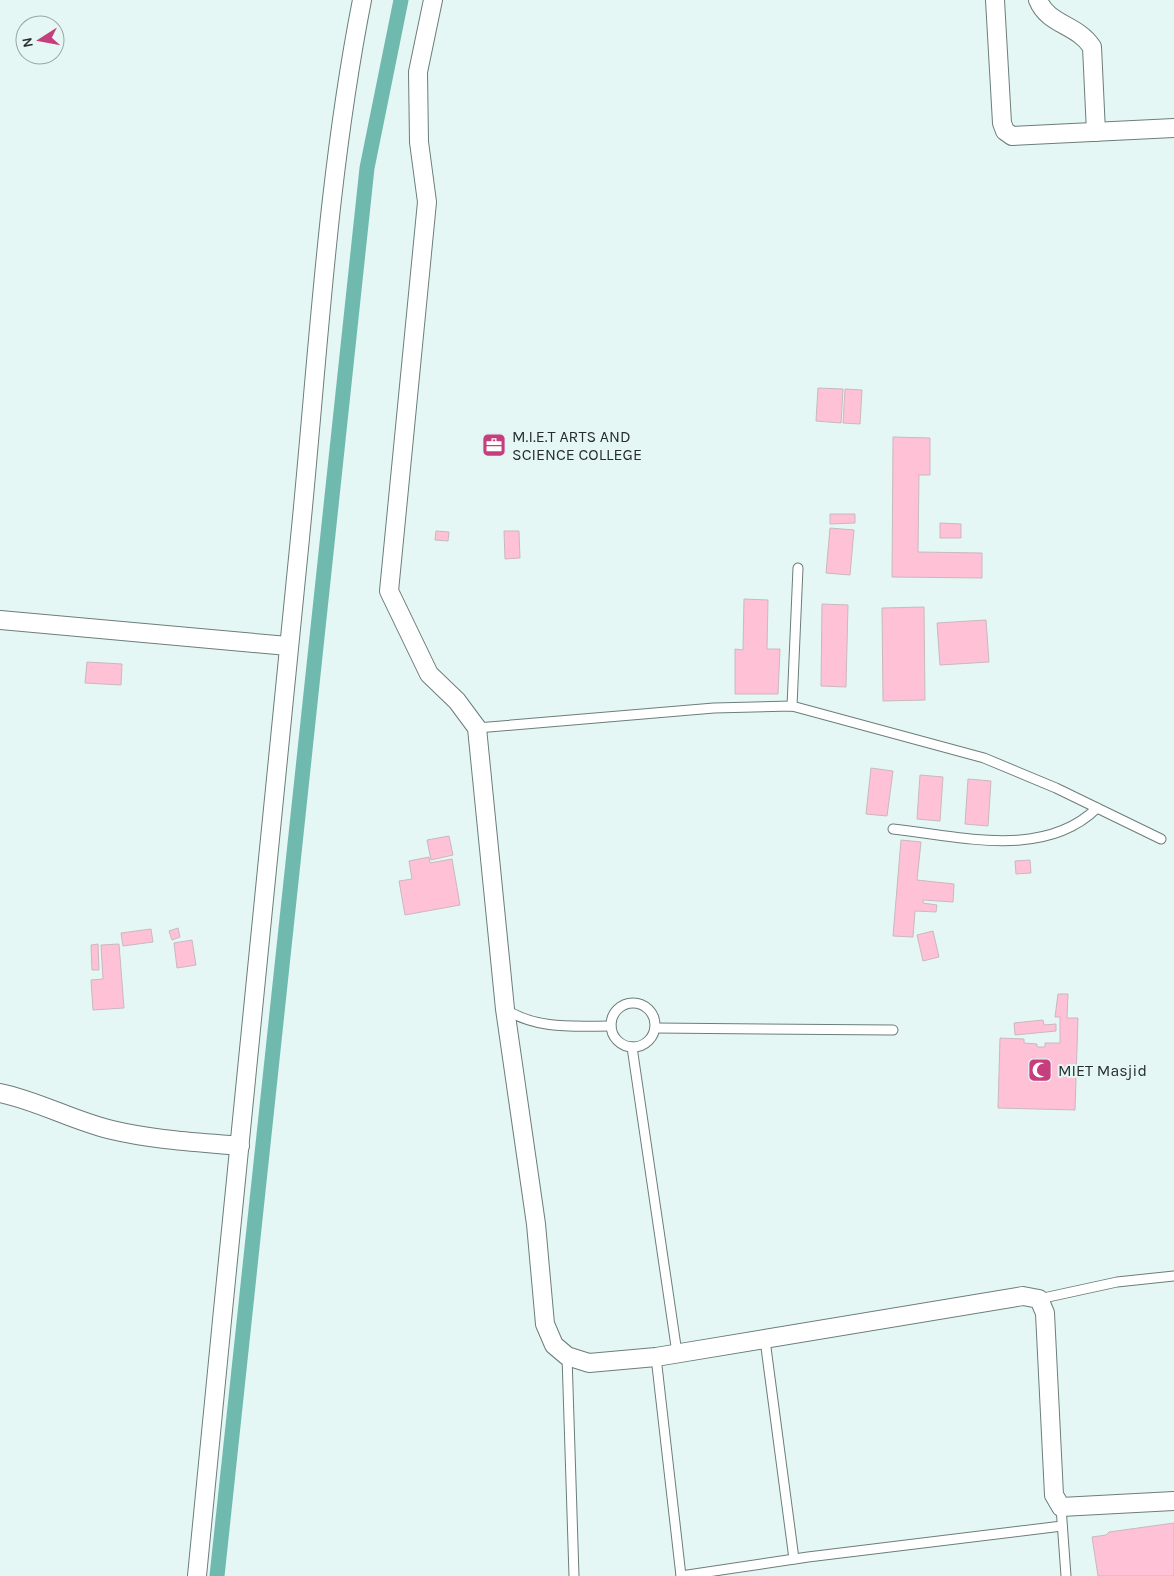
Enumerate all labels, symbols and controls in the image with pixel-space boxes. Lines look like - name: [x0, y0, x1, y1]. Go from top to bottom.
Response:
- north arrow: [15, 15, 65, 65]
- text: N: [18, 36, 37, 49]
- place label: M.I.E.T ARTS AND SCIENCE COLLEGE: [512, 427, 642, 464]
- office icon: M.I.E.T ARTS AND SCIENCE COLLEGE: [481, 432, 507, 458]
- mosque icon: MIET Masjid: [1027, 1057, 1053, 1083]
- place label: MIET Masjid: [1058, 1061, 1147, 1080]

